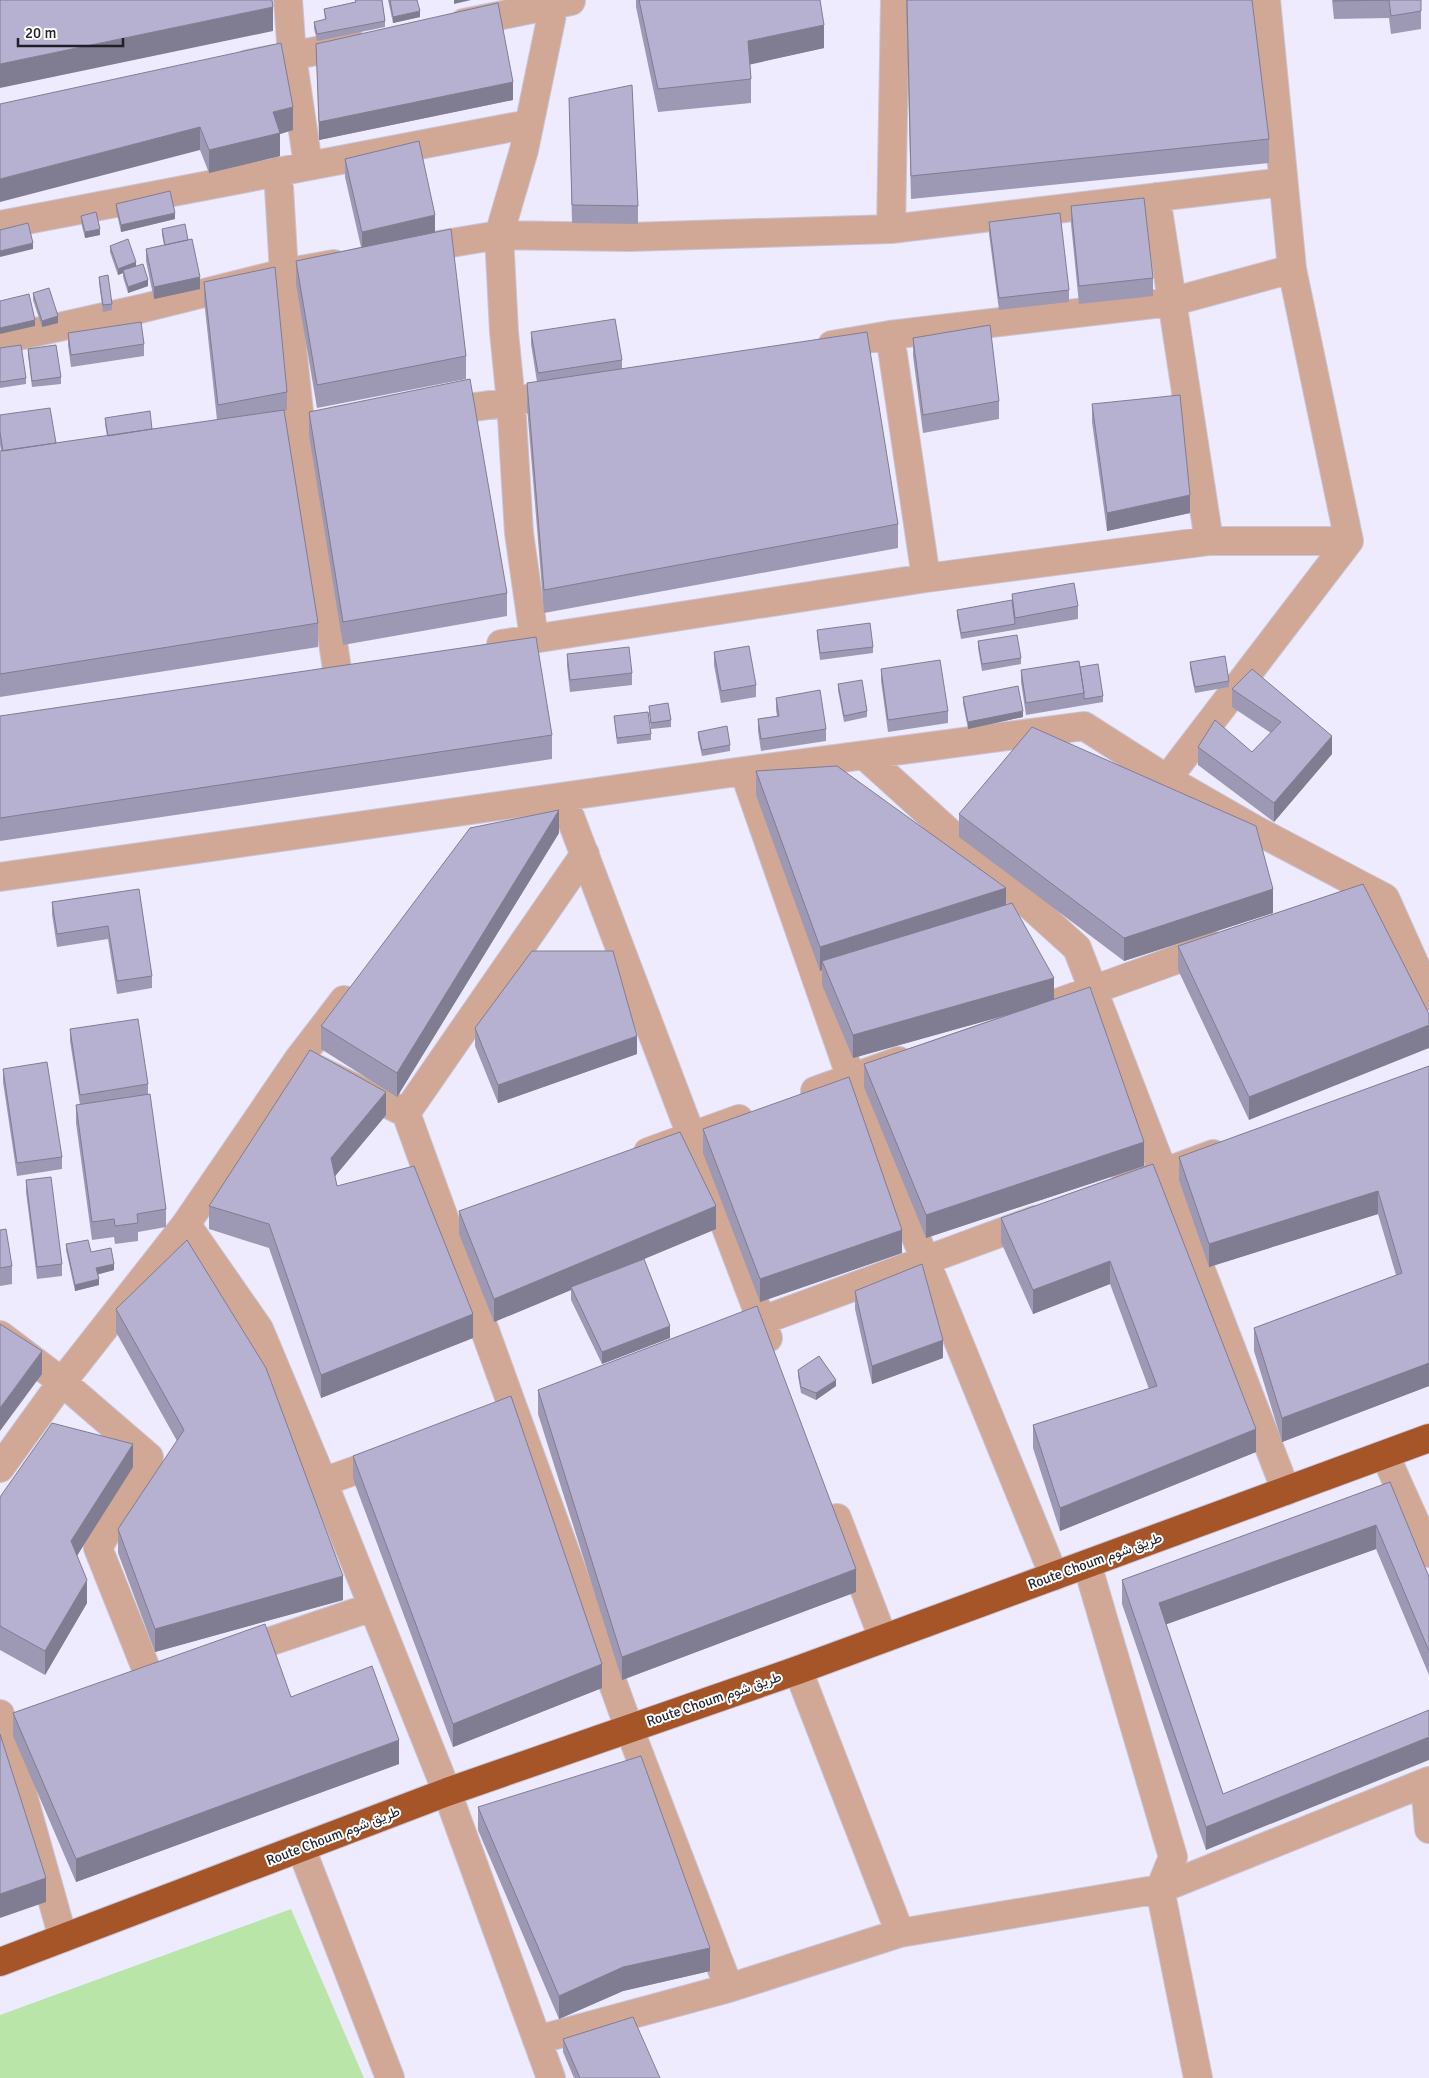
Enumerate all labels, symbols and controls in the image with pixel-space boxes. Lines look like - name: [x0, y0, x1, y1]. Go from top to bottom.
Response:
- scale bar: [18, 15, 122, 47]
- text: 20 m: [25, 24, 56, 42]
- street label: Route Choum طريق شوم: [1026, 1529, 1164, 1593]
- street label: Route Choum طريق شوم: [644, 1668, 784, 1730]
- street label: Route Choum طريق شوم: [264, 1803, 402, 1869]

